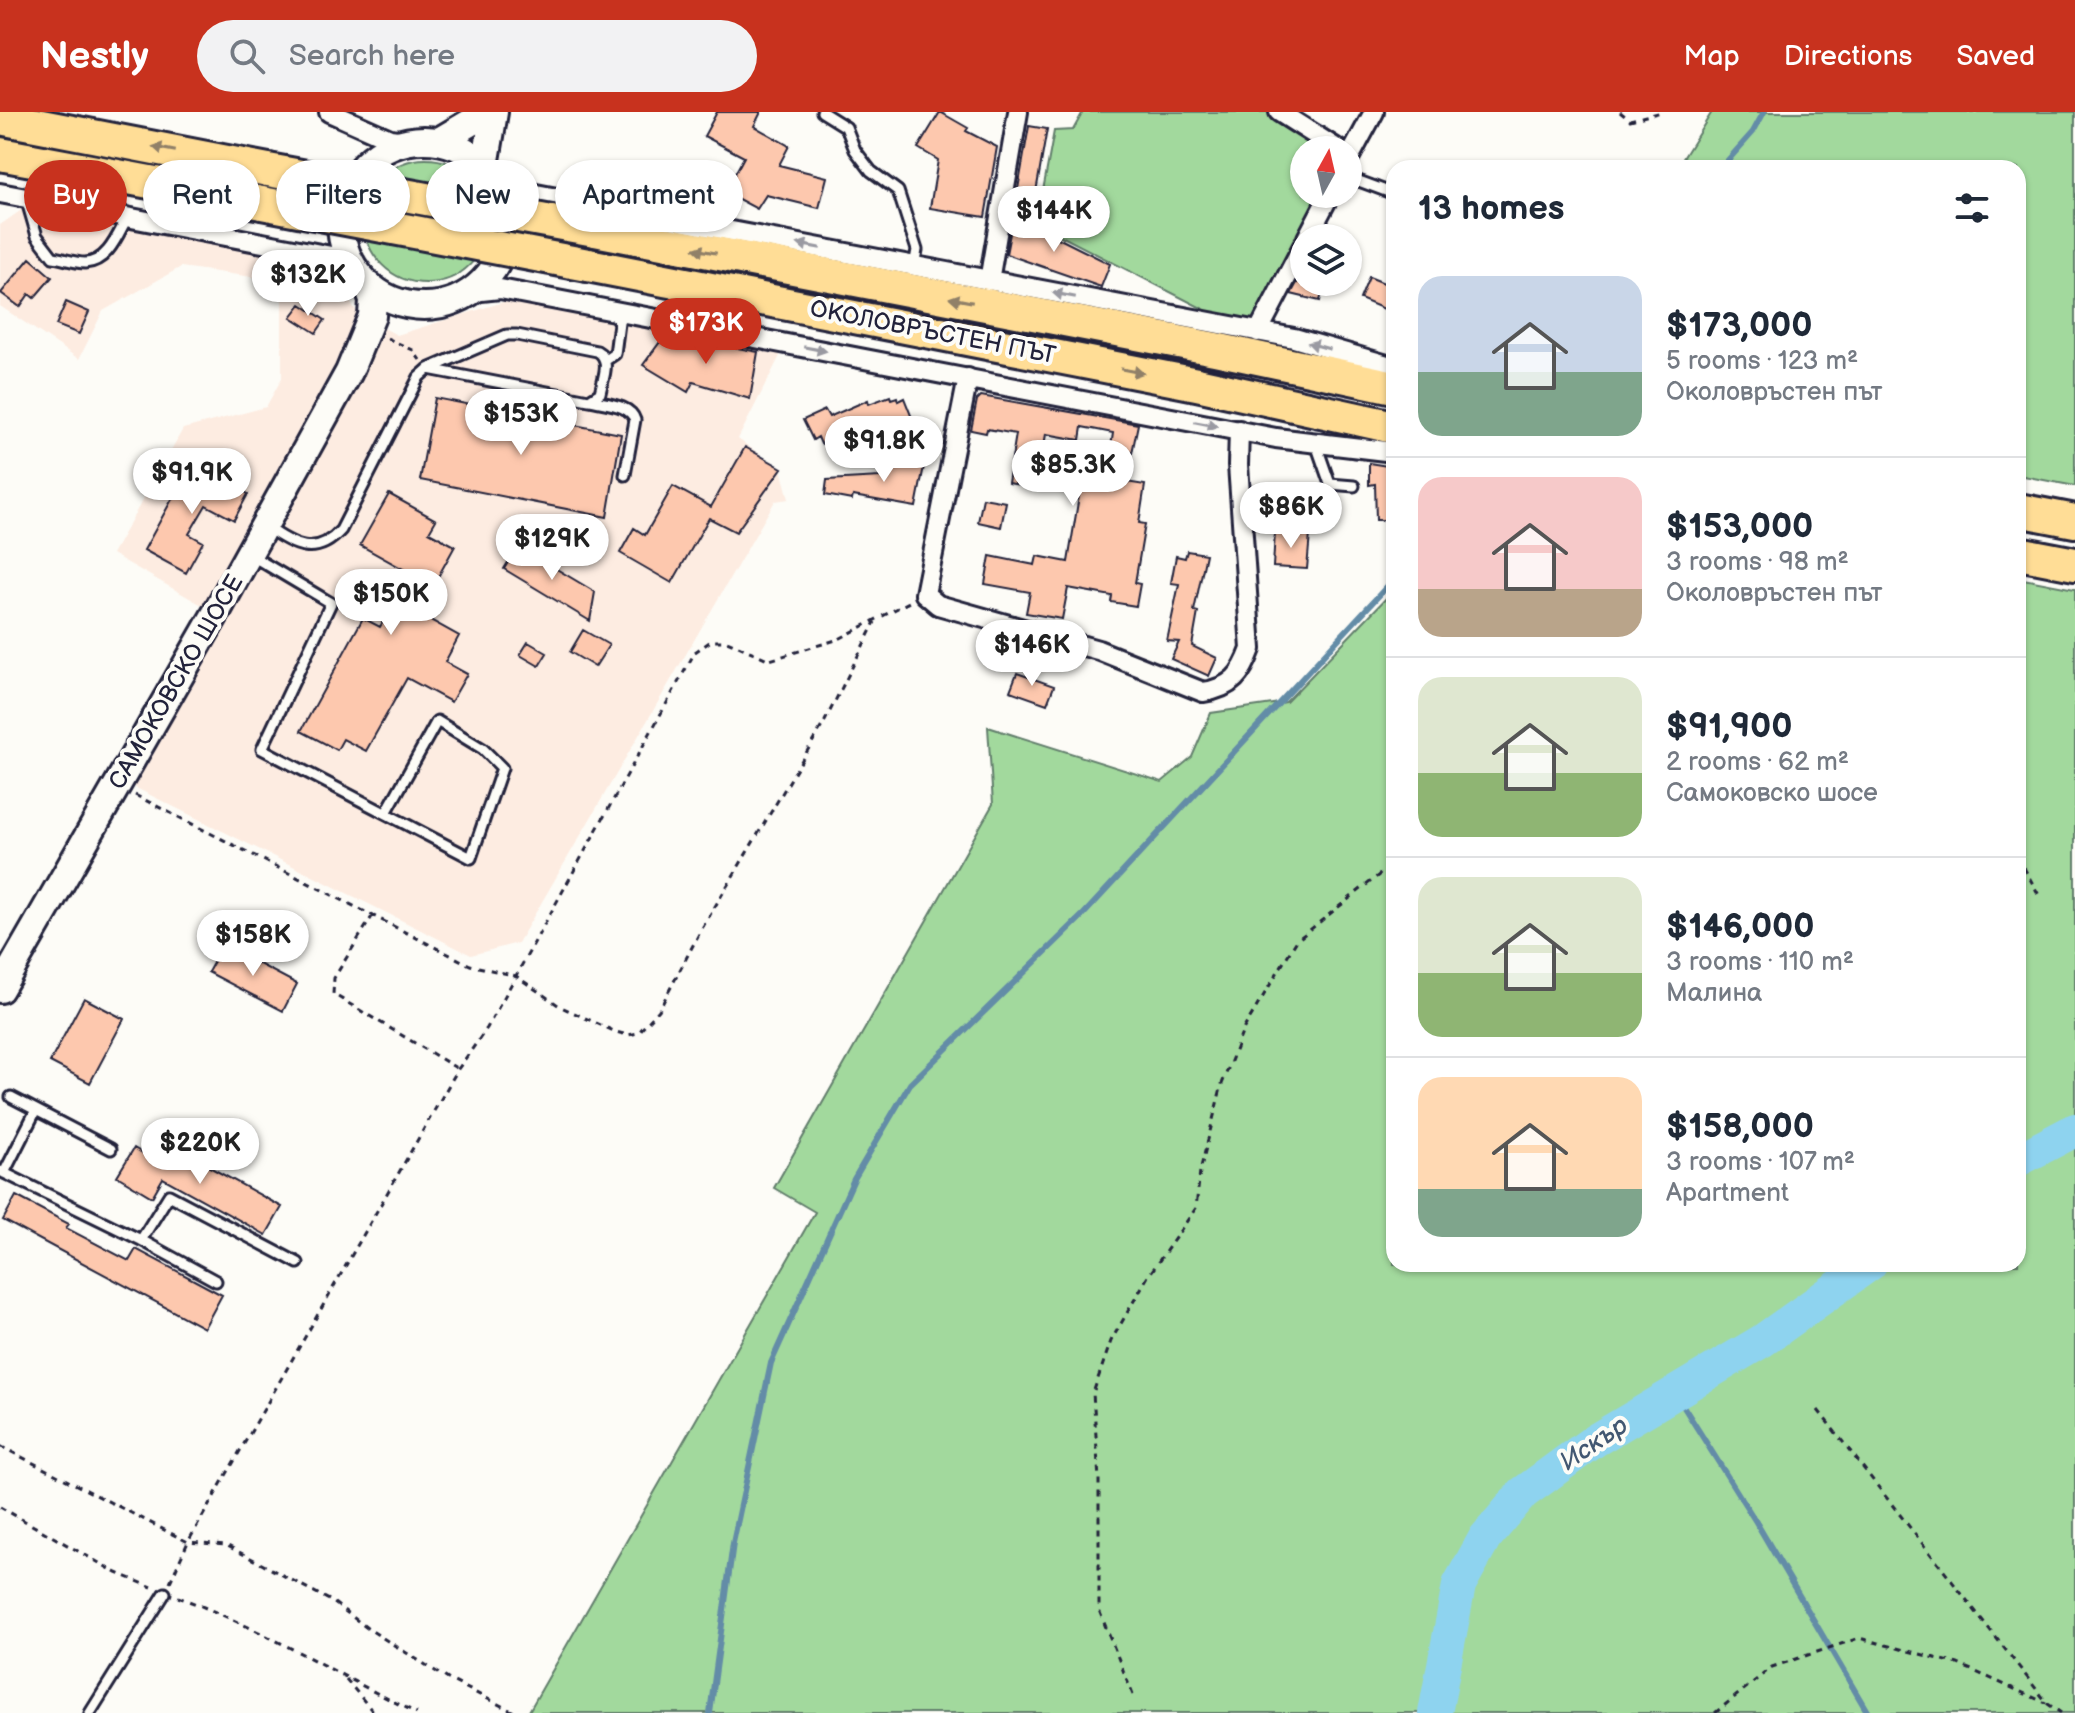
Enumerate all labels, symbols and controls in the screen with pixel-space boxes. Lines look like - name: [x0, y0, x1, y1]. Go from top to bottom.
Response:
- search box: [197, 20, 757, 92]
- text: Nestly: [40, 34, 149, 79]
- icon: search: [225, 34, 269, 78]
- text: Search here: [289, 38, 455, 74]
- text: Map: [1683, 40, 1740, 73]
- text: Directions: [1784, 40, 1912, 73]
- text: Saved: [1956, 40, 2035, 73]
- north arrow: [1290, 136, 1362, 208]
- map controls: [1290, 136, 1362, 296]
- one-way arrow: [151, 143, 176, 155]
- chip: Buy: [24, 160, 127, 232]
- chip: Rent: [143, 160, 260, 232]
- chip: Filters: [276, 160, 410, 232]
- chip: New: [426, 160, 539, 232]
- chip: Apartment: [555, 160, 743, 232]
- pin: $144K: [998, 186, 1110, 254]
- icon: filters: [1950, 186, 1994, 230]
- text: 13 homes: [1418, 188, 1565, 229]
- text: $144K: [1016, 196, 1092, 227]
- button: layers: [1290, 224, 1362, 296]
- one-way arrow: [796, 239, 821, 252]
- one-way arrow: [693, 244, 718, 256]
- pin: $132K: [252, 250, 364, 318]
- text: $132K: [270, 260, 346, 291]
- one-way arrow: [1051, 288, 1076, 301]
- one-way arrow: [948, 293, 973, 306]
- street label: ОКОЛОВРЪСТЕН ПЪТ: [808, 294, 1058, 370]
- pin: $173K: [650, 298, 762, 366]
- text: $173,000: [1666, 305, 1812, 346]
- text: $173K: [668, 308, 744, 339]
- icon: home: [1482, 308, 1578, 404]
- one-way arrow: [1306, 339, 1331, 351]
- one-way arrow: [802, 343, 827, 356]
- text: 5 rooms · 123 m²: [1666, 346, 1858, 377]
- one-way arrow: [1120, 365, 1145, 378]
- text: Околовръстен път: [1666, 377, 1883, 408]
- pin: $153K: [465, 389, 577, 457]
- text: $153K: [483, 399, 559, 430]
- pin: $91.8K: [819, 416, 949, 484]
- one-way arrow: [1193, 418, 1218, 431]
- text: $91.8K: [843, 426, 925, 457]
- pin: $85.3K: [1008, 440, 1138, 508]
- pin: $91.9K: [127, 448, 257, 516]
- text: $85.3K: [1030, 450, 1116, 481]
- text: $91.9K: [151, 458, 233, 489]
- pin: $86K: [1244, 482, 1338, 550]
- text: $86K: [1258, 492, 1324, 523]
- text: $153,000: [1666, 506, 1813, 547]
- icon: home: [1482, 509, 1578, 605]
- pin: $129K: [496, 514, 608, 582]
- text: $129K: [514, 524, 590, 555]
- text: 3 rooms · 98 m²: [1666, 547, 1849, 578]
- pin: $150K: [335, 569, 447, 637]
- street label: САМОКОВСКО ШОСЕ: [103, 570, 249, 794]
- text: Околовръстен път: [1666, 578, 1883, 609]
- text: $150K: [353, 579, 429, 610]
- pin: $146K: [976, 620, 1088, 688]
- text: $146K: [994, 630, 1070, 661]
- text: $91,900: [1666, 706, 1792, 747]
- icon: home: [1482, 709, 1578, 805]
- text: 2 rooms · 62 m²: [1666, 747, 1849, 778]
- text: Самоковско шосе: [1666, 778, 1878, 809]
- text: $146,000: [1666, 906, 1814, 947]
- icon: home: [1482, 909, 1578, 1005]
- pin: $158K: [197, 910, 309, 978]
- text: $158K: [215, 920, 291, 951]
- text: 3 rooms · 110 m²: [1666, 947, 1854, 978]
- text: Малина: [1666, 978, 1762, 1009]
- text: $158,000: [1666, 1106, 1814, 1147]
- icon: home: [1482, 1109, 1578, 1205]
- pin: $220K: [144, 1118, 256, 1186]
- text: $220K: [159, 1128, 241, 1159]
- text: 3 rooms · 107 m²: [1666, 1147, 1855, 1178]
- text: Apartment: [1666, 1178, 1789, 1209]
- water label: Искър: [1554, 1410, 1634, 1478]

